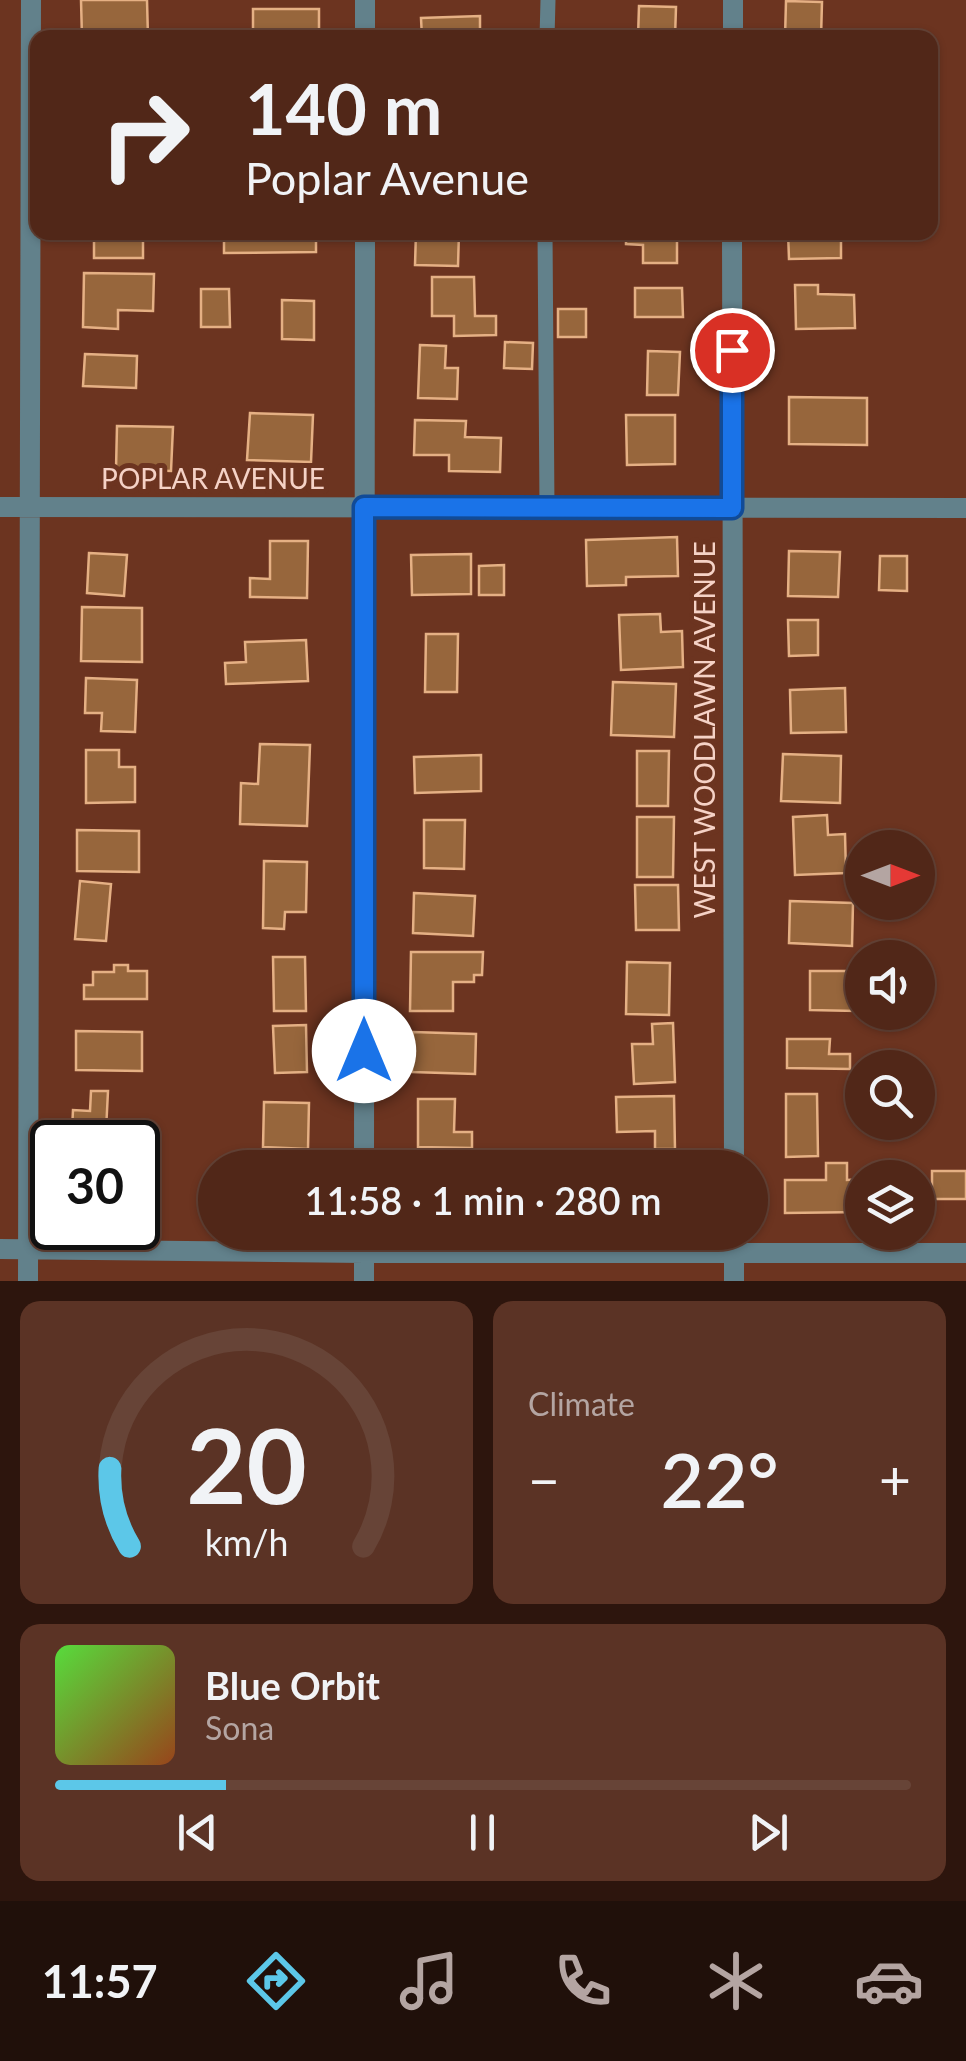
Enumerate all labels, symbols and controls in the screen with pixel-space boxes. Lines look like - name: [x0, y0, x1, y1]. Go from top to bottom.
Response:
- text: 140 m: [245, 66, 442, 150]
- icon: right: [80, 70, 210, 200]
- text: Poplar Avenue: [245, 151, 529, 205]
- pin: [690, 308, 775, 393]
- icon: arrive: [705, 323, 760, 378]
- street label: POPLAR AVENUE: [101, 461, 325, 495]
- street label: WEST WOODLAWN AVENUE: [687, 541, 721, 919]
- north arrow: [845, 830, 935, 920]
- map controls: [845, 830, 935, 1250]
- button: sound: [845, 940, 935, 1030]
- position arrow: [312, 999, 416, 1103]
- button: search: [845, 1050, 935, 1140]
- speed limit sign: 30: [30, 1120, 160, 1250]
- button: layers: [845, 1160, 935, 1250]
- text: 11:58 · 1 min · 280 m: [305, 1177, 661, 1223]
- text: Climate: [528, 1384, 635, 1423]
- text: 20: [186, 1401, 307, 1526]
- text: 22°: [660, 1434, 779, 1524]
- text: −: [528, 1446, 560, 1512]
- text: +: [879, 1446, 911, 1512]
- text: km/h: [205, 1521, 288, 1564]
- text: Blue Orbit: [205, 1662, 380, 1708]
- text: Sona: [205, 1708, 274, 1747]
- icon: previous: [170, 1805, 225, 1860]
- icon: pause: [455, 1805, 510, 1860]
- icon: next: [741, 1805, 796, 1860]
- icon: directions: [241, 1946, 311, 2016]
- icon: music: [394, 1946, 464, 2016]
- icon: phone: [548, 1946, 618, 2016]
- icon: climate: [701, 1946, 771, 2016]
- icon: car: [854, 1946, 924, 2016]
- text: 11:57: [42, 1954, 158, 2008]

